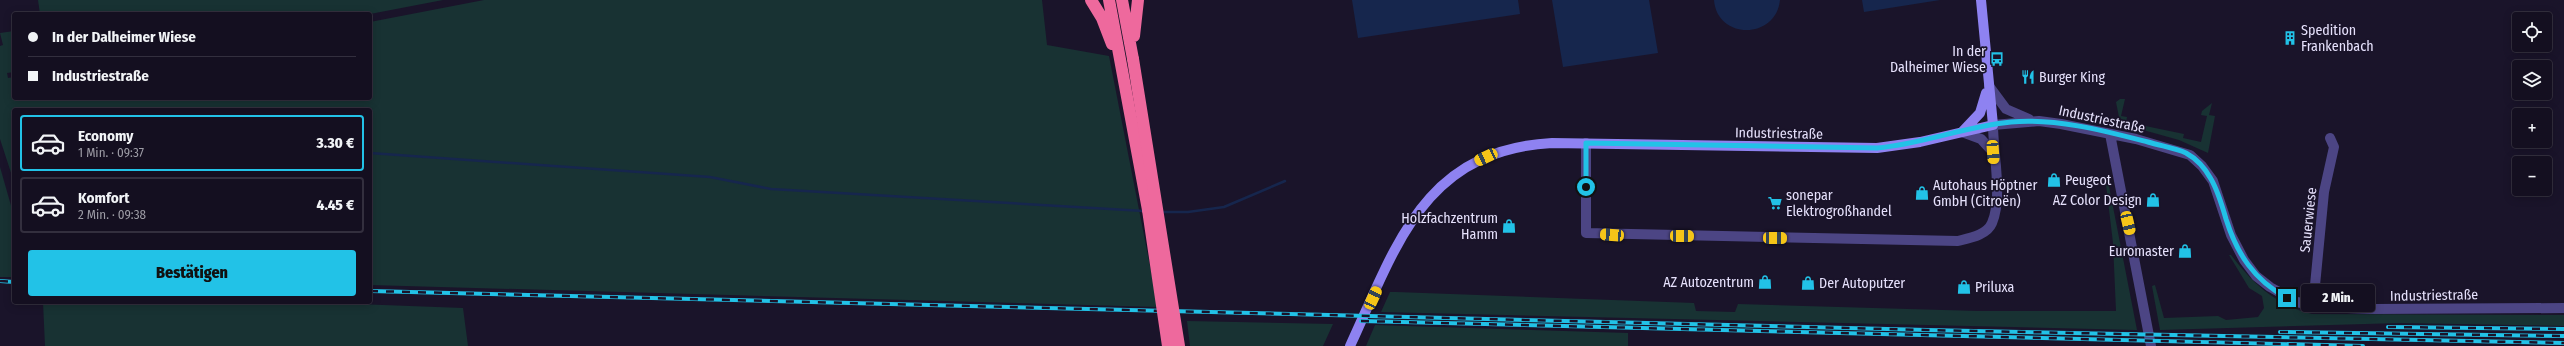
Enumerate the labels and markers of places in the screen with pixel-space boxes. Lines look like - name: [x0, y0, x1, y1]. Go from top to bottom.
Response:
- place label: Spedition Frankenbach: [2301, 22, 2374, 55]
- building icon: Spedition Frankenbach: [2282, 30, 2298, 46]
- place label: In der Dalheimer Wiese: [1890, 43, 1986, 76]
- bus stop icon: In der Dalheimer Wiese: [1989, 51, 2005, 67]
- restaurant icon: Burger King: [2020, 69, 2036, 85]
- place label: Burger King: [2039, 69, 2105, 86]
- shop icon: Peugeot: [2046, 172, 2062, 188]
- place label: Peugeot: [2065, 172, 2112, 189]
- place label: Autohaus Höptner GmbH (Citroën): [1933, 177, 2037, 210]
- shop icon: Autohaus Höptner GmbH (Citroën): [1914, 185, 1930, 201]
- place label: sonepar Elektrogroßhandel: [1786, 187, 1892, 220]
- place label: AZ Color Design: [2053, 192, 2142, 209]
- shop icon: AZ Color Design: [2145, 192, 2161, 208]
- supermarket icon: sonepar Elektrogroßhandel: [1767, 195, 1783, 211]
- place label: Holzfachzentrum Hamm: [1401, 210, 1498, 243]
- shop icon: Holzfachzentrum Hamm: [1501, 218, 1517, 234]
- place label: Euromaster: [2109, 243, 2174, 260]
- shop icon: Euromaster: [2177, 243, 2193, 259]
- place label: AZ Autozentrum: [1663, 274, 1754, 291]
- shop icon: AZ Autozentrum: [1757, 274, 1773, 290]
- shop icon: Der Autoputzer: [1800, 275, 1816, 291]
- place label: Der Autoputzer: [1819, 275, 1905, 292]
- shop icon: Priluxa: [1956, 279, 1972, 295]
- place label: Priluxa: [1975, 279, 2014, 296]

